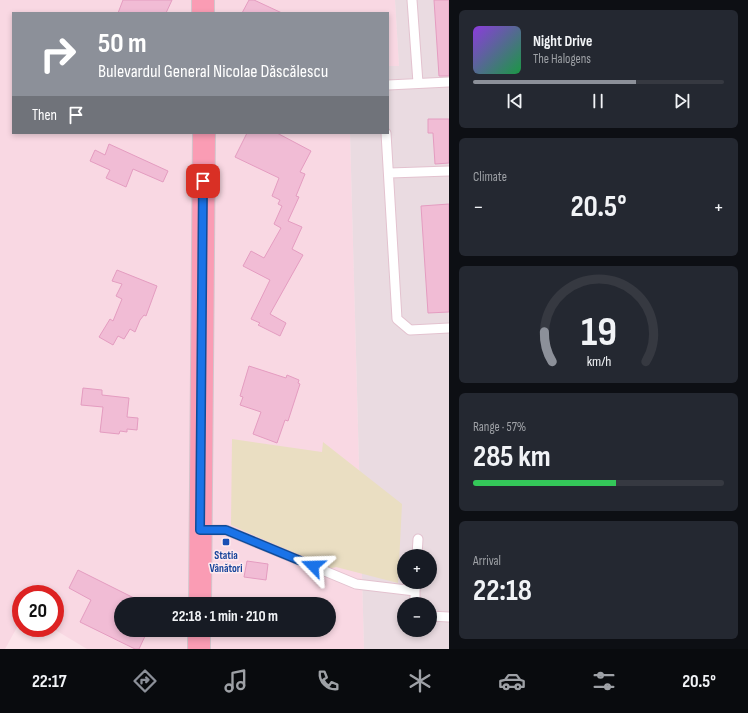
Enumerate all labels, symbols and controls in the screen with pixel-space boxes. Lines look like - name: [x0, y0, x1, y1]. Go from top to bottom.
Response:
- text: 50 m: [98, 27, 147, 60]
- icon: right: [32, 28, 84, 80]
- text: Night Drive: [533, 32, 592, 51]
- text: The Halogens: [533, 51, 591, 67]
- text: Bulevardul General Nicolae Dăscălescu: [98, 61, 328, 82]
- icon: previous: [504, 90, 526, 112]
- icon: pause: [587, 90, 609, 112]
- icon: next: [671, 90, 693, 112]
- icon: arrive: [65, 104, 87, 126]
- text: Then: [32, 106, 57, 125]
- pin: [186, 164, 220, 198]
- text: Climate: [473, 169, 507, 185]
- icon: arrive: [192, 170, 214, 192]
- text: 20.5°: [570, 189, 627, 225]
- text: −: [473, 194, 484, 221]
- text: +: [713, 194, 724, 221]
- text: 19: [580, 308, 617, 357]
- text: km/h: [586, 353, 611, 370]
- text: Range · 57%: [473, 419, 526, 435]
- text: 285 km: [473, 439, 551, 475]
- marker: Statia Vânători: [221, 537, 231, 547]
- position arrow: [292, 545, 334, 587]
- place label: Statia Vânători: [210, 549, 242, 575]
- map controls: [397, 549, 437, 637]
- button: +: [397, 549, 437, 589]
- text: Arrival: [473, 553, 501, 569]
- text: 22:18: [473, 573, 532, 609]
- speed limit sign: 20: [12, 585, 64, 637]
- button: −: [397, 597, 437, 637]
- text: 22:18 · 1 min · 210 m: [172, 607, 278, 626]
- icon: directions: [131, 667, 159, 695]
- icon: music: [222, 667, 250, 695]
- icon: phone: [314, 667, 342, 695]
- icon: climate: [406, 667, 434, 695]
- icon: car: [498, 667, 526, 695]
- icon: filters: [590, 667, 618, 695]
- text: 22:17: [32, 671, 67, 692]
- text: 20.5°: [682, 671, 716, 692]

